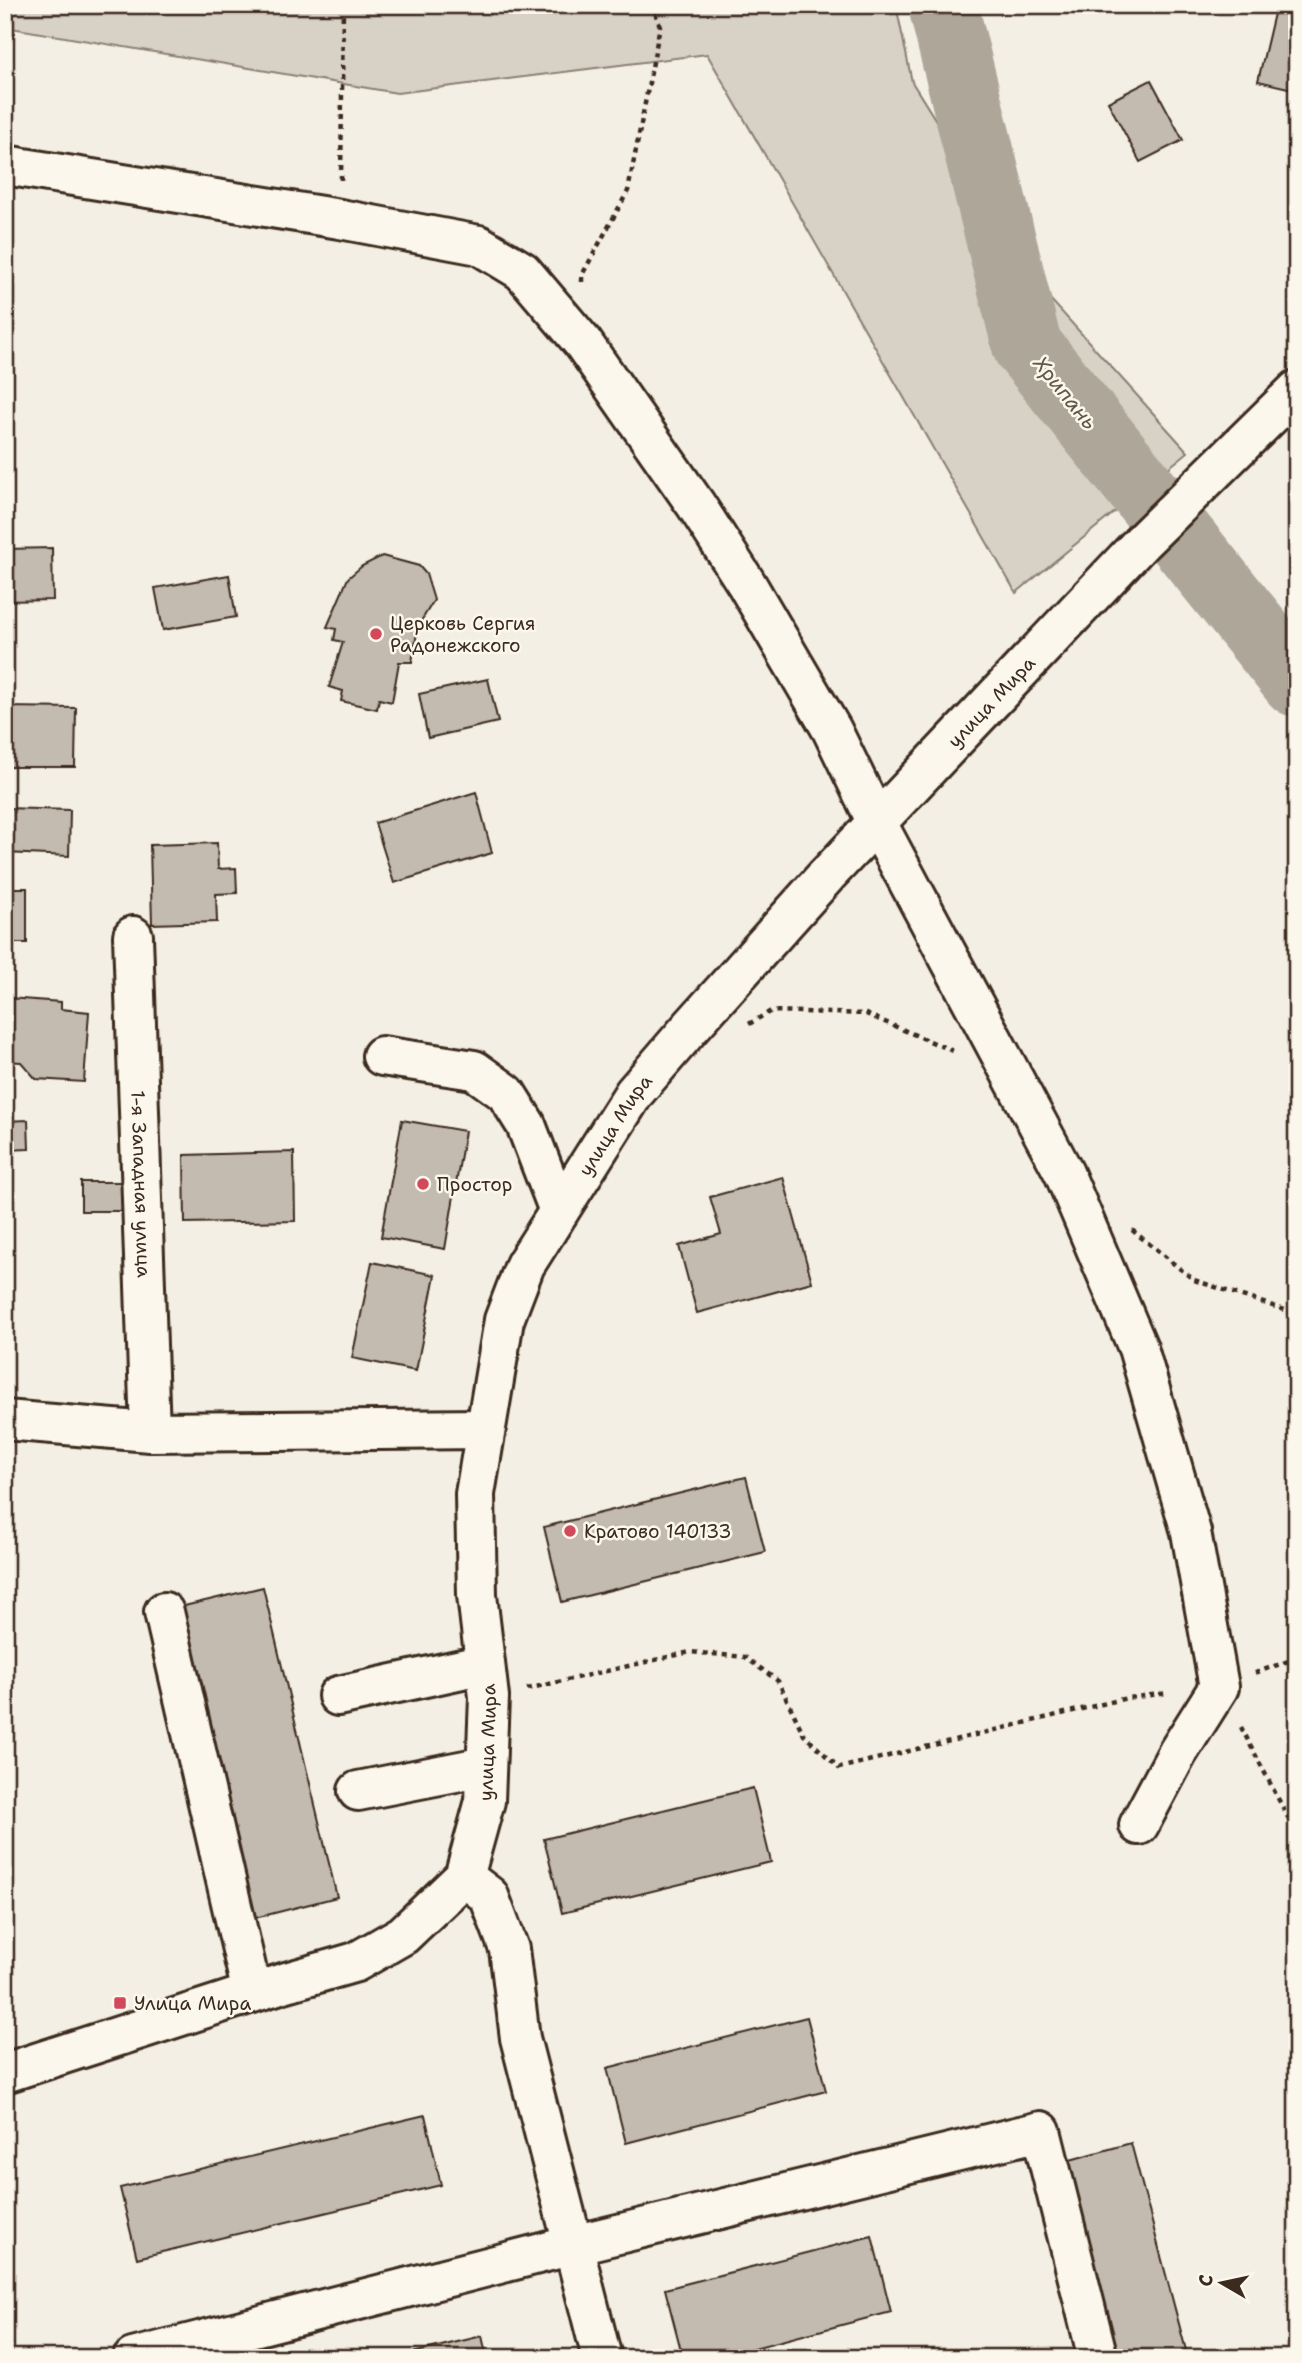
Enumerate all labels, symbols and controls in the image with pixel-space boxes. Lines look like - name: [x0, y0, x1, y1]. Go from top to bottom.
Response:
- water label: Хрипань: [1026, 350, 1103, 436]
- place label: Церковь Сергия Радонежского: [390, 611, 536, 658]
- marker: Церковь Сергия Радонежского: [368, 626, 384, 642]
- street label: улица Мира: [942, 651, 1041, 753]
- street label: улица Мира: [573, 1069, 658, 1181]
- street label: 1-я Западная улица: [125, 1090, 157, 1278]
- place label: Простор: [437, 1172, 512, 1197]
- marker: Простор: [415, 1176, 431, 1192]
- place label: Кратово 140133: [584, 1519, 732, 1544]
- marker: Кратово 140133: [562, 1523, 578, 1539]
- street label: улица Мира: [473, 1682, 502, 1801]
- place label: Улица Мира: [134, 1991, 251, 2016]
- marker: Улица Мира: [112, 1995, 128, 2011]
- north arrow: [1186, 2248, 1256, 2318]
- text: С: [1192, 2273, 1219, 2288]

